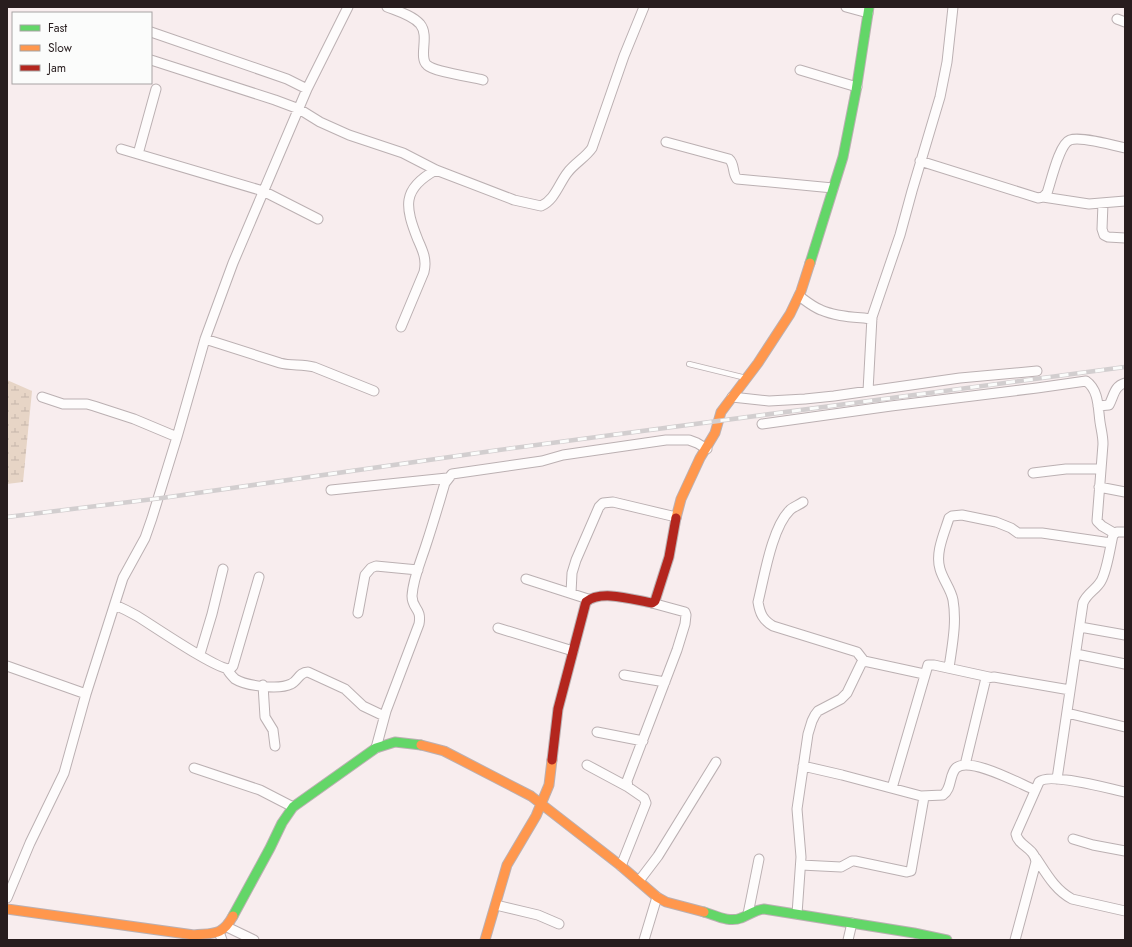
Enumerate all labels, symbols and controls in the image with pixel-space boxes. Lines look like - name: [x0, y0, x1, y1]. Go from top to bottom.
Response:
- legend: [12, 12, 152, 84]
- text: Fast: [48, 19, 67, 37]
- text: Slow: [48, 39, 73, 57]
- text: Jam: [46, 59, 66, 77]

